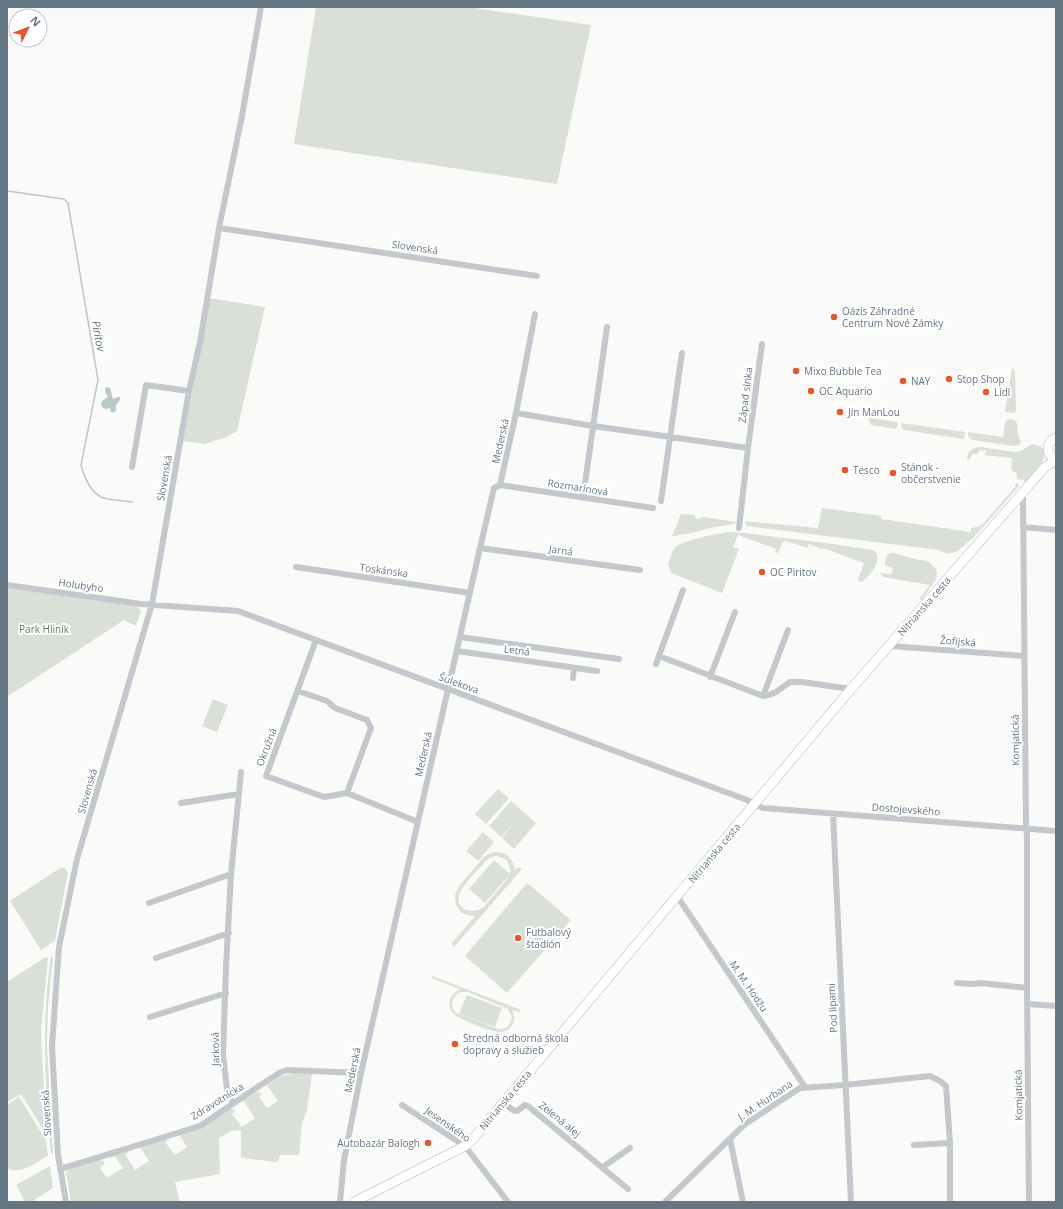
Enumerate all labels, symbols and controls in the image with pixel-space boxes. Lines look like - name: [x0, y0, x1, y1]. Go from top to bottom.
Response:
- north arrow: [8, 8, 48, 48]
- text: N: [27, 13, 44, 29]
- street label: Slovenská: [391, 237, 439, 257]
- place label: Oázis Záhradné Centrum Nové Zámky: [842, 304, 944, 330]
- marker: Oázis Záhradné Centrum Nové Zámky: [829, 312, 839, 322]
- water label: Piritov: [89, 319, 109, 353]
- place label: Mixo Bubble Tea: [804, 364, 882, 378]
- street label: Západ slnka: [735, 366, 755, 424]
- marker: Mixo Bubble Tea: [791, 366, 801, 376]
- place label: Stop Shop: [957, 372, 1005, 386]
- place label: NAY: [911, 374, 931, 388]
- marker: Stop Shop: [944, 374, 954, 384]
- marker: NAY: [898, 376, 908, 386]
- place label: OC Aquario: [819, 384, 872, 398]
- place label: Lidl: [994, 385, 1010, 399]
- marker: OC Aquario: [806, 386, 816, 396]
- marker: Lidl: [981, 387, 991, 397]
- place label: Jin ManLou: [847, 405, 900, 419]
- marker: Jin ManLou: [835, 407, 845, 417]
- street label: Mederská: [488, 417, 512, 465]
- street label: Slovenská: [153, 454, 175, 502]
- place label: Stánok - občerstvenie: [901, 460, 961, 486]
- place label: Tesco: [853, 463, 880, 477]
- marker: Tesco: [840, 465, 850, 475]
- marker: Stánok - občerstvenie: [888, 468, 898, 478]
- street label: Rozmarínová: [547, 475, 609, 499]
- street label: Jarná: [547, 541, 574, 559]
- street label: Toskánska: [359, 560, 409, 580]
- place label: OC Piritov: [770, 565, 816, 579]
- marker: OC Piritov: [757, 567, 767, 577]
- street label: Nitrianska cesta: [894, 573, 954, 639]
- street label: Holubyho: [58, 575, 104, 595]
- park label: Park Hliník: [19, 622, 70, 636]
- street label: Žofijská: [940, 632, 976, 650]
- street label: Letná: [503, 641, 531, 659]
- street label: Šulekova: [437, 669, 481, 697]
- street label: Komjatická: [1008, 714, 1022, 766]
- street label: Okružná: [252, 726, 280, 768]
- street label: Mederská: [411, 730, 435, 778]
- street label: Slovenská: [74, 767, 100, 815]
- street label: Dostojevského: [871, 800, 941, 818]
- street label: Nitrianska cesta: [685, 820, 743, 886]
- place label: Futbalový štadión: [526, 925, 572, 951]
- marker: Futbalový štadión: [513, 933, 523, 943]
- street label: M. M. Hodžu: [727, 958, 771, 1014]
- street label: Pod lipami: [824, 983, 840, 1033]
- place label: Stredná odborná škola dopravy a služieb: [463, 1031, 569, 1057]
- street label: Jarková: [208, 1032, 222, 1067]
- marker: Stredná odborná škola dopravy a služieb: [450, 1039, 460, 1049]
- street label: Mederská: [340, 1046, 364, 1094]
- street label: Nitrianska cesta: [476, 1067, 534, 1133]
- street label: Komjatická: [1011, 1069, 1025, 1121]
- street label: J. M. Hurbana: [734, 1077, 795, 1124]
- street label: Zdravotnícka: [188, 1079, 246, 1123]
- street label: Slovenská: [38, 1089, 54, 1137]
- street label: Zelená alej: [536, 1098, 584, 1140]
- street label: Jesenského: [422, 1103, 474, 1145]
- place label: Autobazár Balogh: [337, 1136, 420, 1150]
- marker: Autobazár Balogh: [423, 1138, 433, 1148]

